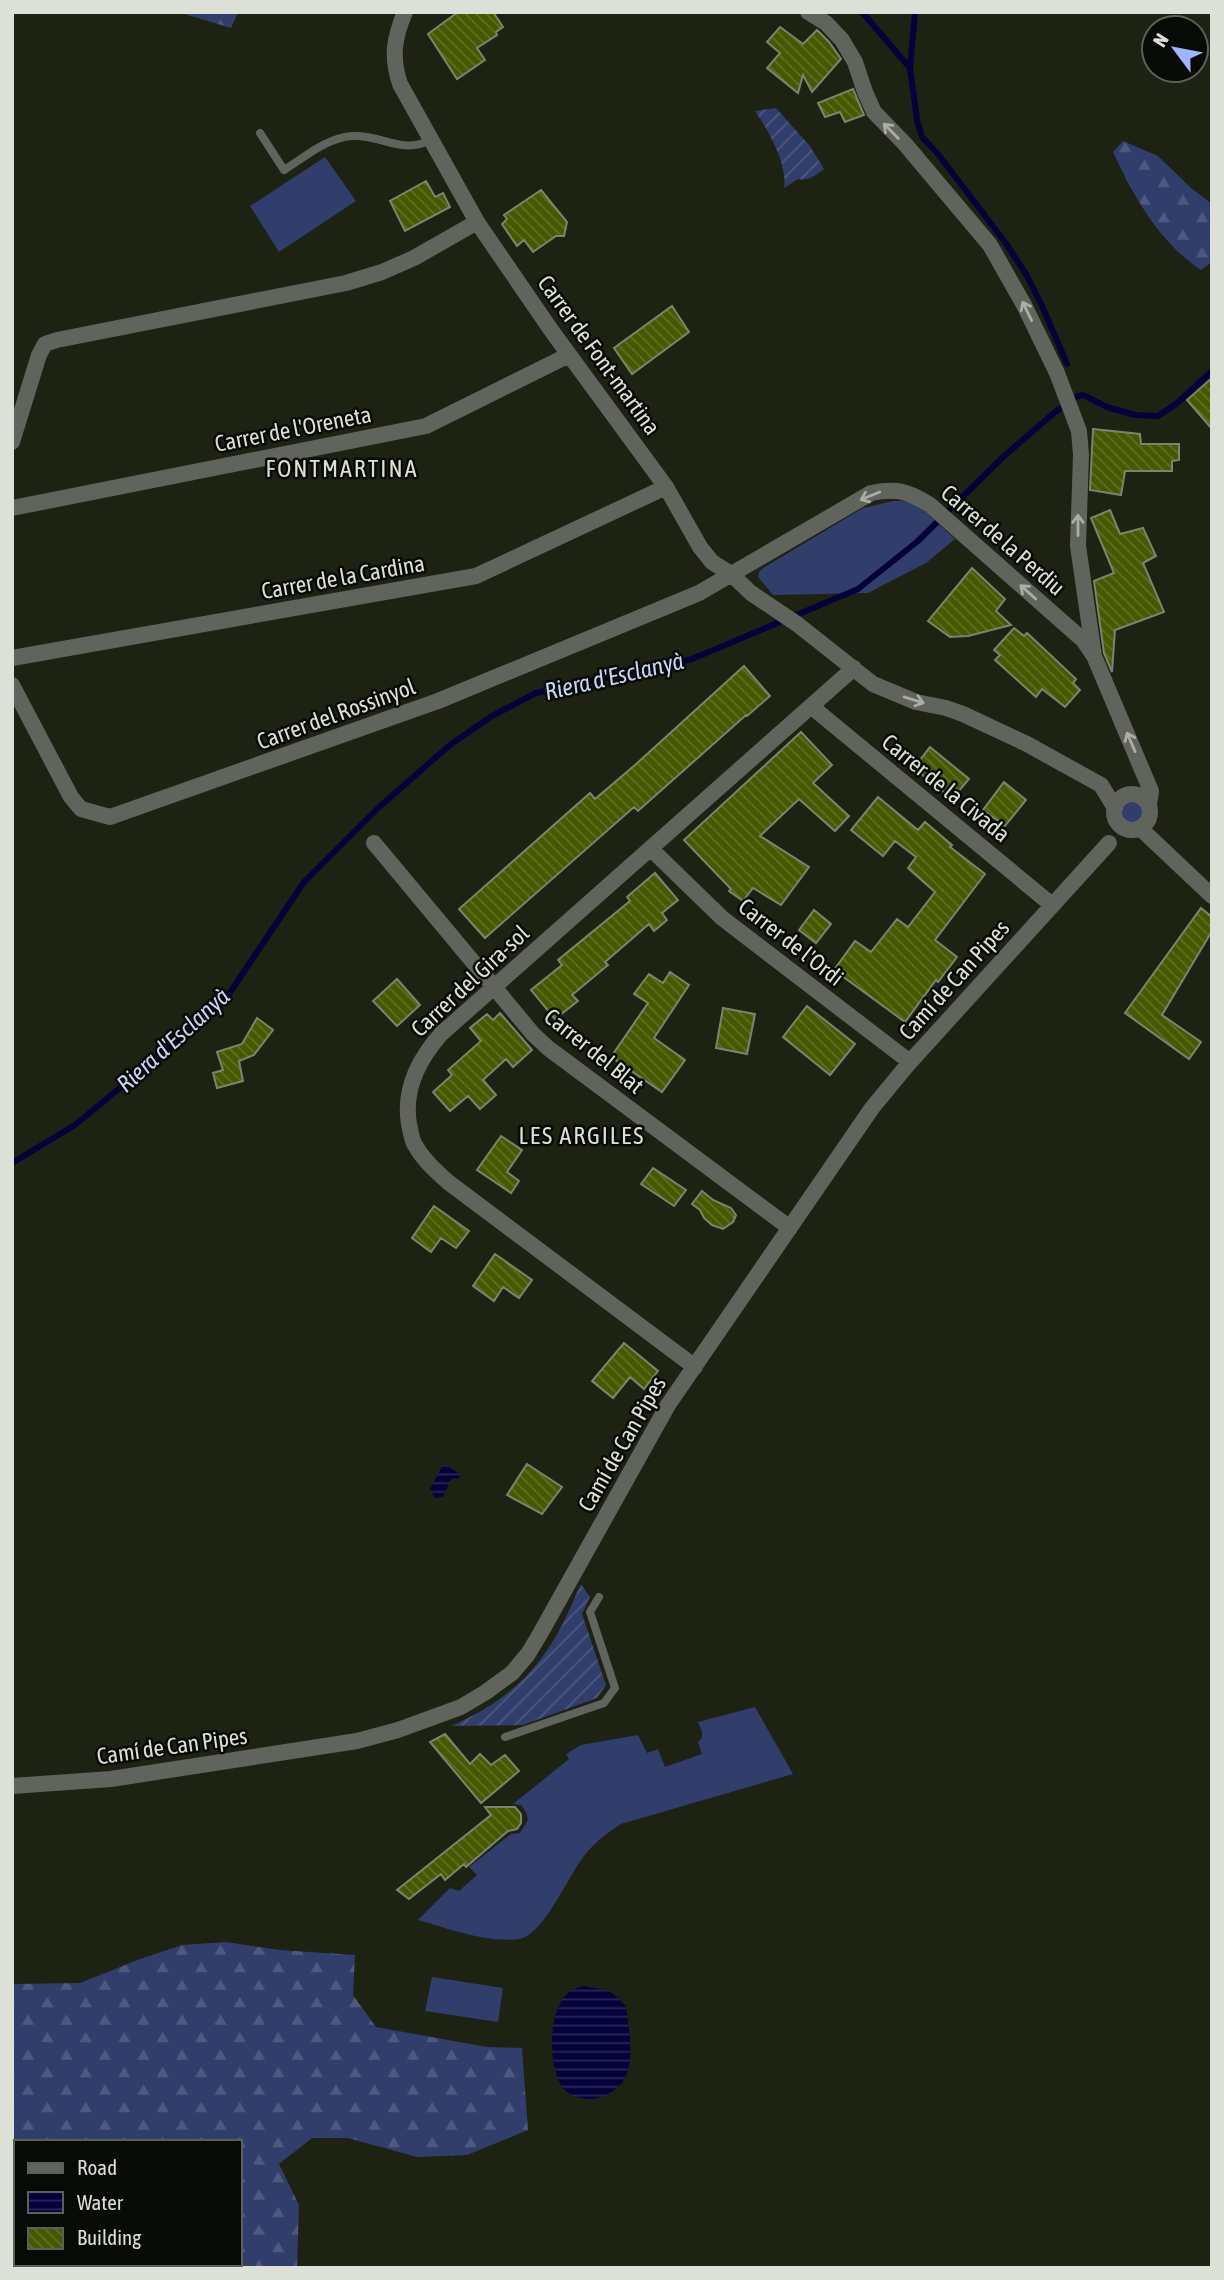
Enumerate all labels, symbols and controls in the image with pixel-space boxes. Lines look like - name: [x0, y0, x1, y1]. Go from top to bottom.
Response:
- north arrow: [1140, 14, 1210, 84]
- text: N: [1148, 29, 1173, 51]
- one-way arrow: [883, 122, 900, 139]
- street label: Carrer de Font-martina: [533, 270, 665, 440]
- one-way arrow: [1020, 301, 1034, 322]
- street label: Carrer de l'Oreneta: [213, 401, 373, 457]
- district label: FONTMARTINA: [266, 455, 418, 482]
- street label: Carrer de la Perdiu: [936, 479, 1070, 601]
- one-way arrow: [860, 490, 881, 503]
- one-way arrow: [1071, 514, 1085, 537]
- street label: Carrer de la Cardina: [259, 550, 427, 604]
- one-way arrow: [1019, 584, 1037, 600]
- water label: Riera d'Esclanyà: [542, 647, 686, 705]
- street label: Carrer del Rossinyol: [253, 673, 419, 755]
- one-way arrow: [902, 695, 924, 708]
- street label: Carrer de la Civada: [877, 729, 1015, 847]
- one-way arrow: [1123, 731, 1136, 753]
- street label: Carrer de l'Ordi: [733, 893, 849, 991]
- street label: Camí de Can Pipes: [894, 915, 1014, 1045]
- street label: Carrer del Gira-sol: [406, 920, 534, 1042]
- water label: Riera d'Esclanyà: [111, 983, 235, 1097]
- street label: Carrer del Blat: [539, 1003, 649, 1099]
- district label: LES ARGILES: [519, 1122, 645, 1149]
- street label: Camí de Can Pipes: [573, 1372, 671, 1516]
- street label: Camí de Can Pipes: [95, 1723, 249, 1769]
- legend: [14, 2140, 242, 2266]
- text: Road: [77, 2155, 117, 2179]
- text: Water: [77, 2190, 124, 2214]
- text: Building: [77, 2225, 141, 2249]

